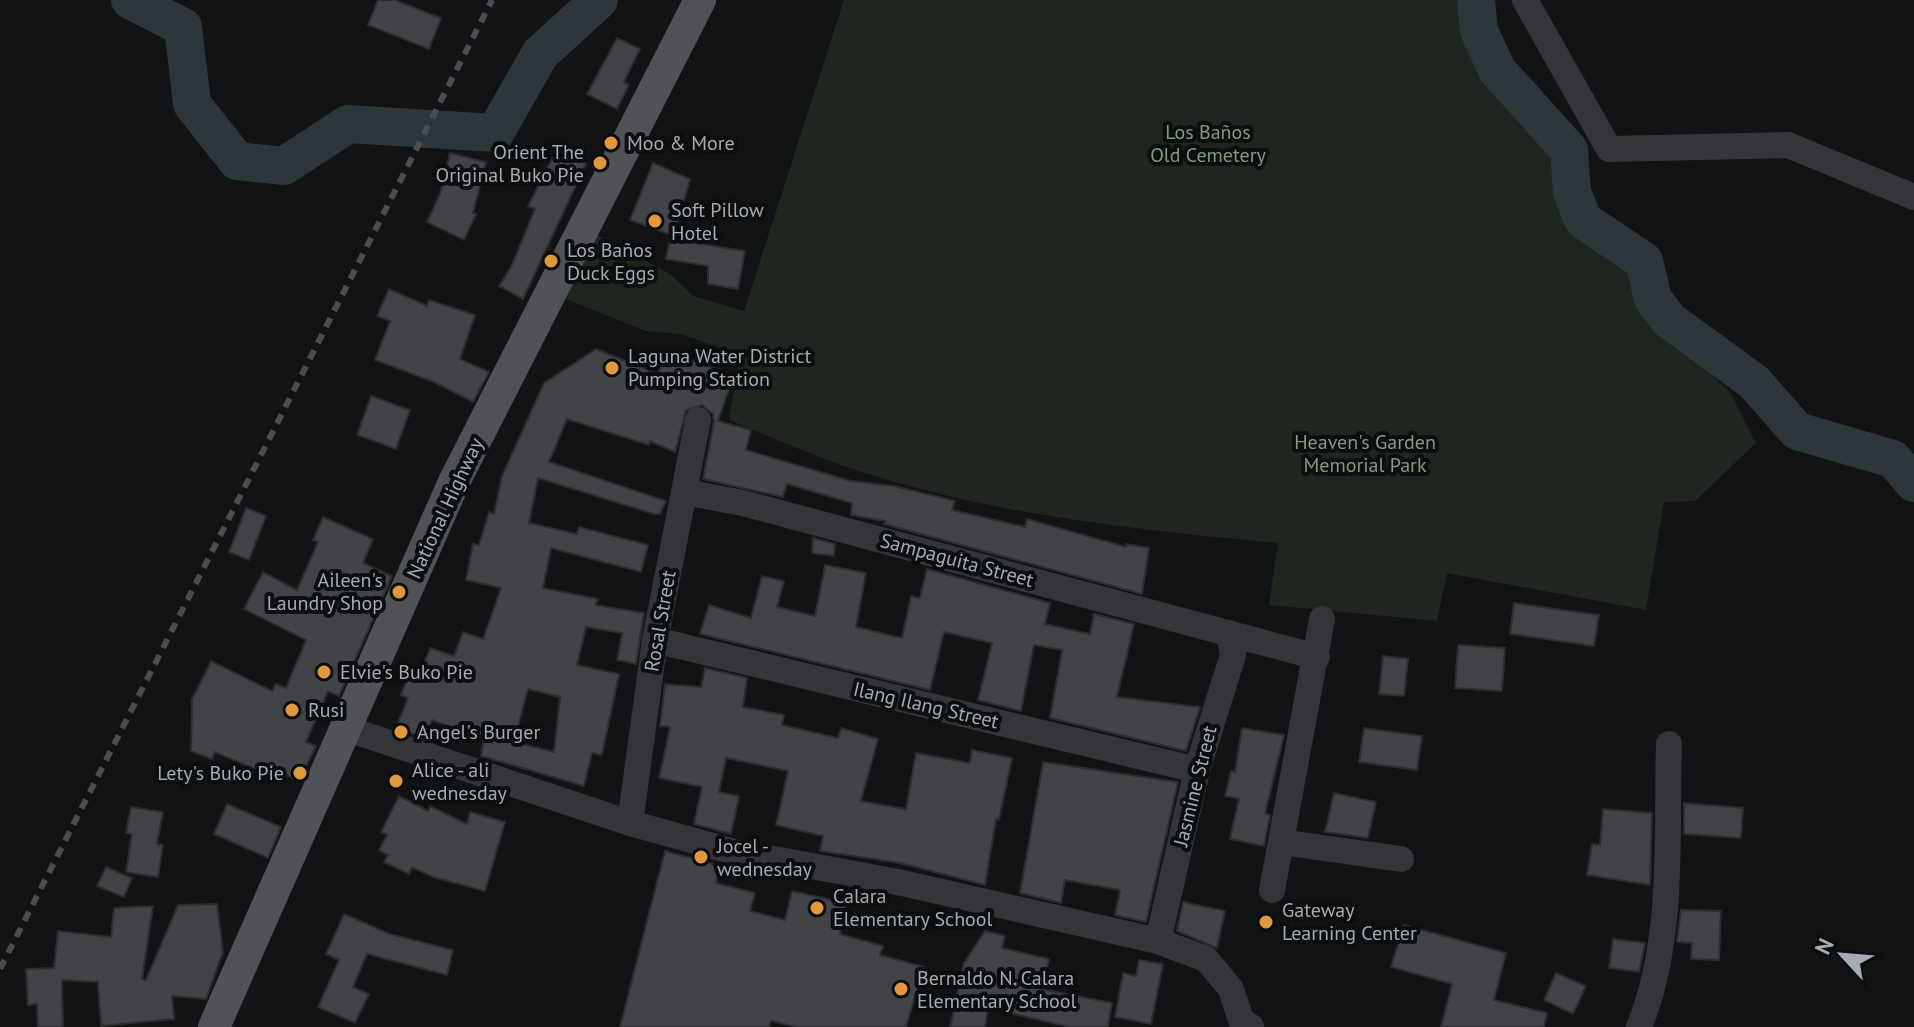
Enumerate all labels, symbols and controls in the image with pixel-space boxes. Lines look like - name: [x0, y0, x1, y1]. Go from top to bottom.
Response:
- park label: Los Baños Old Cemetery: [1150, 119, 1267, 168]
- place label: Moo & More: [627, 130, 735, 156]
- marker: Moo & More: [602, 134, 620, 152]
- place label: Orient The Original Buko Pie: [435, 139, 584, 188]
- marker: Orient The Original Buko Pie: [591, 154, 609, 172]
- place label: Soft Pillow Hotel: [671, 197, 764, 246]
- marker: Soft Pillow Hotel: [646, 212, 664, 230]
- place label: Los Baños Duck Eggs: [567, 237, 655, 286]
- marker: Los Baños Duck Eggs: [542, 252, 560, 270]
- place label: Laguna Water District Pumping Station: [628, 343, 812, 392]
- marker: Laguna Water District Pumping Station: [603, 359, 621, 377]
- park label: Heaven's Garden Memorial Park: [1294, 429, 1436, 478]
- street label: National Highway: [401, 433, 489, 583]
- street label: Sampaguita Street: [878, 527, 1037, 593]
- place label: Aileen's Laundry Shop: [267, 567, 383, 616]
- street label: Rosal Street: [638, 568, 682, 674]
- marker: Aileen's Laundry Shop: [390, 583, 408, 601]
- place label: Elvie's Buko Pie: [340, 659, 473, 685]
- marker: Elvie's Buko Pie: [315, 663, 333, 681]
- street label: Ilang Ilang Street: [851, 676, 1001, 734]
- place label: Rusi: [308, 697, 344, 723]
- marker: Rusi: [283, 701, 301, 719]
- place label: Angel's Burger: [417, 719, 540, 745]
- marker: Angel's Burger: [392, 723, 410, 741]
- street label: Jasmine Street: [1167, 723, 1223, 850]
- place label: Alice - ali wednesday: [412, 757, 508, 806]
- place label: Lety's Buko Pie: [157, 760, 284, 786]
- marker: Lety's Buko Pie: [291, 764, 309, 782]
- marker: Alice - ali wednesday: [387, 772, 405, 790]
- place label: Jocel - wednesday: [716, 833, 813, 882]
- marker: Jocel - wednesday: [692, 848, 710, 866]
- place label: Calara Elementary School: [833, 883, 993, 932]
- place label: Gateway Learning Center: [1282, 897, 1417, 946]
- marker: Calara Elementary School: [808, 899, 826, 917]
- marker: Gateway Learning Center: [1257, 913, 1275, 931]
- north arrow: [1802, 915, 1882, 995]
- text: N: [1808, 934, 1840, 959]
- place label: Bernaldo N. Calara Elementary School: [917, 965, 1077, 1014]
- marker: Bernaldo N. Calara Elementary School: [892, 980, 910, 998]

